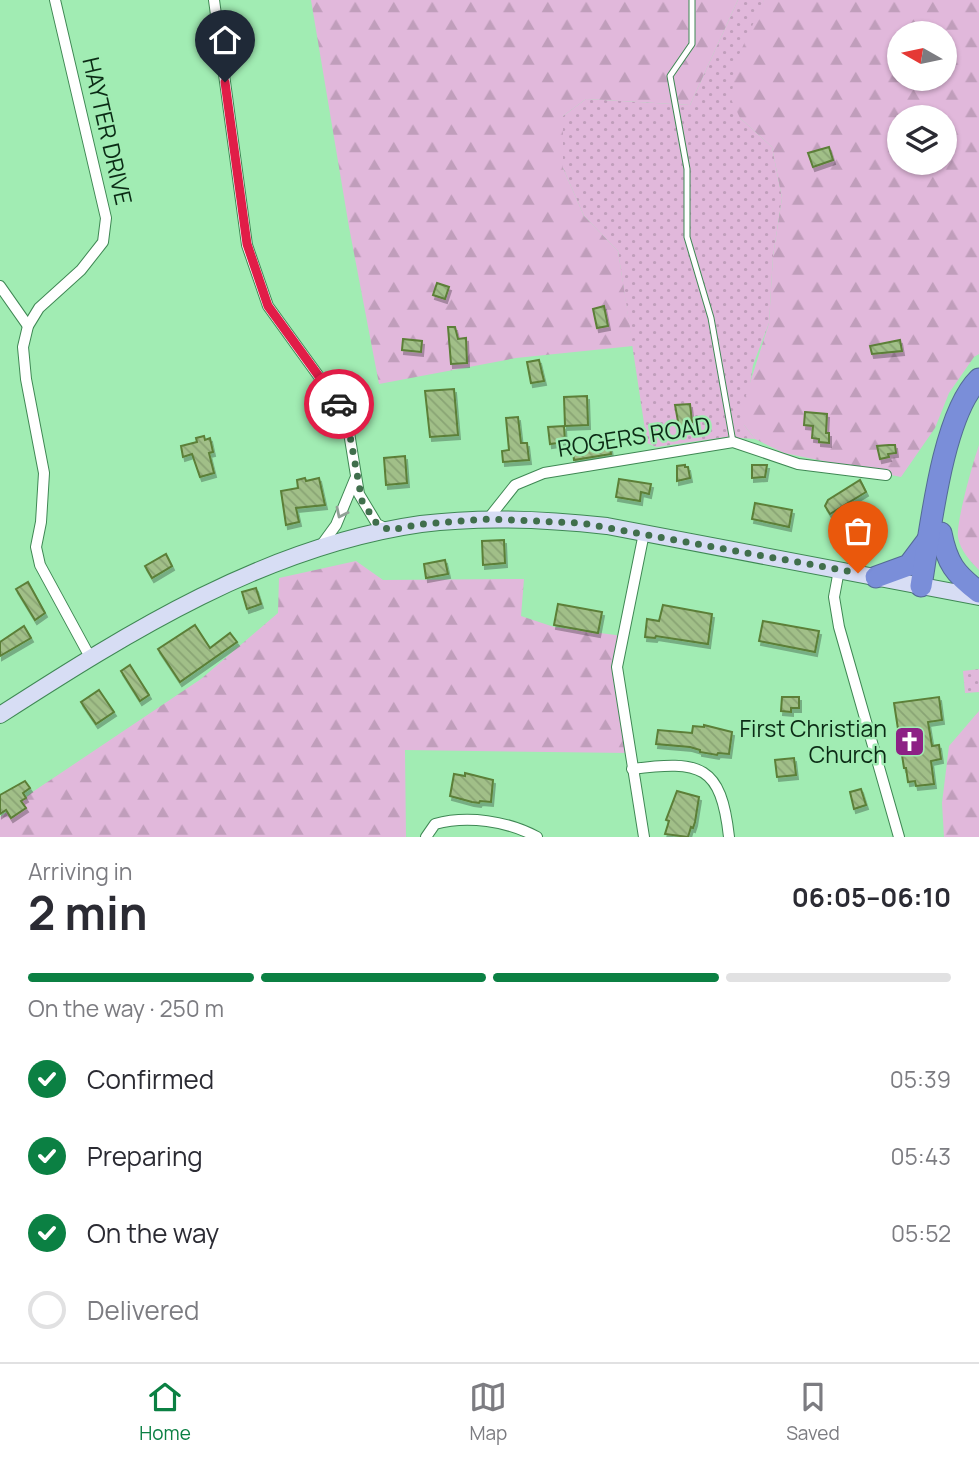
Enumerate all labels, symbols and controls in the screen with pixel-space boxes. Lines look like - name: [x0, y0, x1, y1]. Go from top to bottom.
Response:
- pin: [195, 10, 255, 82]
- icon: home: [206, 21, 244, 59]
- north arrow: [887, 21, 957, 91]
- map controls: [887, 21, 957, 175]
- street label: HAYTER DRIVE: [75, 54, 141, 208]
- button: layers: [887, 105, 957, 175]
- courier: [304, 369, 374, 439]
- icon: car: [320, 385, 358, 423]
- street label: ROGERS ROAD: [555, 408, 713, 464]
- pin: [828, 501, 888, 573]
- one-way arrow: [336, 506, 350, 518]
- icon: bag: [839, 512, 877, 550]
- place label: First Christian Church: [739, 712, 887, 770]
- church icon: First Christian Church: [893, 725, 927, 759]
- text: Arriving in: [28, 855, 133, 887]
- text: 06:05–06:10: [792, 879, 951, 915]
- text: 2 min: [28, 881, 148, 944]
- text: On the way · 250 m: [28, 992, 224, 1024]
- icon: check: [28, 1060, 66, 1098]
- text: Confirmed: [87, 1061, 214, 1097]
- text: 05:39: [890, 1063, 951, 1095]
- icon: check: [28, 1137, 66, 1175]
- text: Preparing: [87, 1138, 203, 1174]
- text: 05:43: [891, 1140, 951, 1172]
- icon: check: [28, 1214, 66, 1252]
- text: On the way: [87, 1215, 219, 1251]
- text: 05:52: [891, 1217, 951, 1249]
- text: Delivered: [87, 1292, 199, 1328]
- tab: Home: [139, 1378, 191, 1446]
- tab: Map: [469, 1378, 507, 1446]
- tab: Saved: [786, 1378, 840, 1446]

